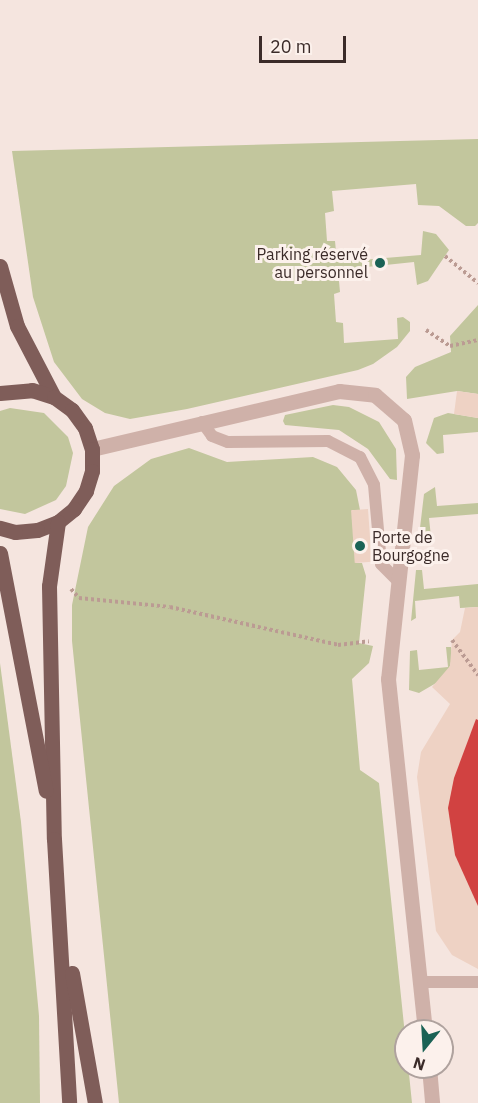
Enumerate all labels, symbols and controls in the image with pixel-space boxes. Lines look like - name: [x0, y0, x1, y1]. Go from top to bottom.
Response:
- scale bar: [262, 24, 349, 62]
- text: 20 m: [270, 35, 312, 58]
- place label: Parking réservé au personnel: [257, 244, 368, 282]
- marker: Parking réservé au personnel: [373, 256, 387, 270]
- place label: Porte de Bourgogne: [372, 527, 450, 565]
- marker: Porte de Bourgogne: [353, 539, 367, 553]
- north arrow: [394, 1019, 454, 1079]
- text: N: [410, 1053, 428, 1076]

